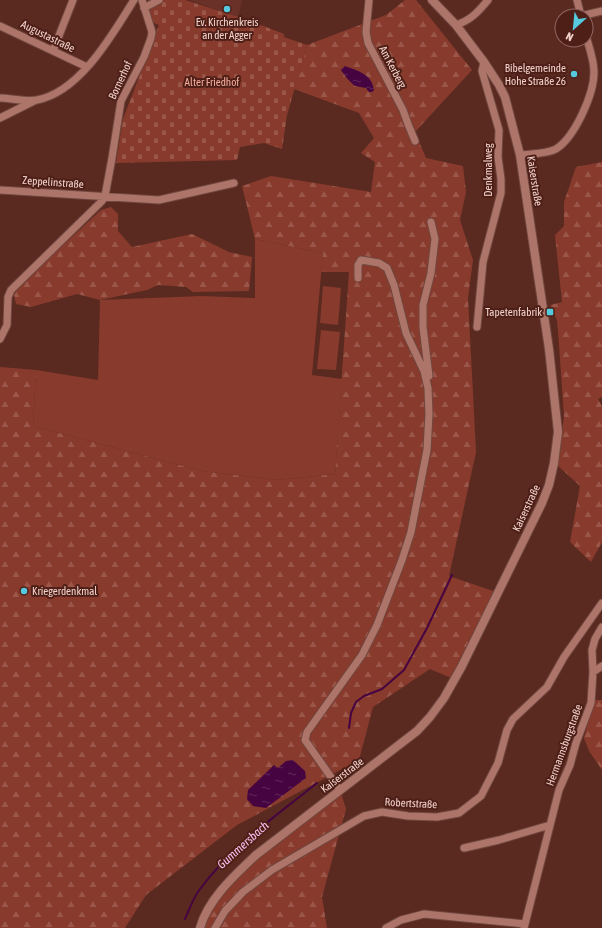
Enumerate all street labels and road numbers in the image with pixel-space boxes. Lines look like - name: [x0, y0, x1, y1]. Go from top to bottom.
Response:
- street label: Augustastraße: [19, 18, 77, 54]
- street label: Am Kerberg: [377, 44, 409, 90]
- street label: Bornerhof: [106, 59, 134, 101]
- street label: Denkmalweg: [482, 143, 494, 197]
- street label: Kaiserstraße: [525, 155, 545, 207]
- street label: Zeppelinstraße: [22, 174, 84, 190]
- street label: Kaiserstraße: [510, 483, 542, 533]
- street label: Hermannsburgstraße: [544, 703, 584, 787]
- street label: Kaiserstraße: [318, 755, 366, 795]
- street label: Robertstraße: [384, 796, 438, 810]

